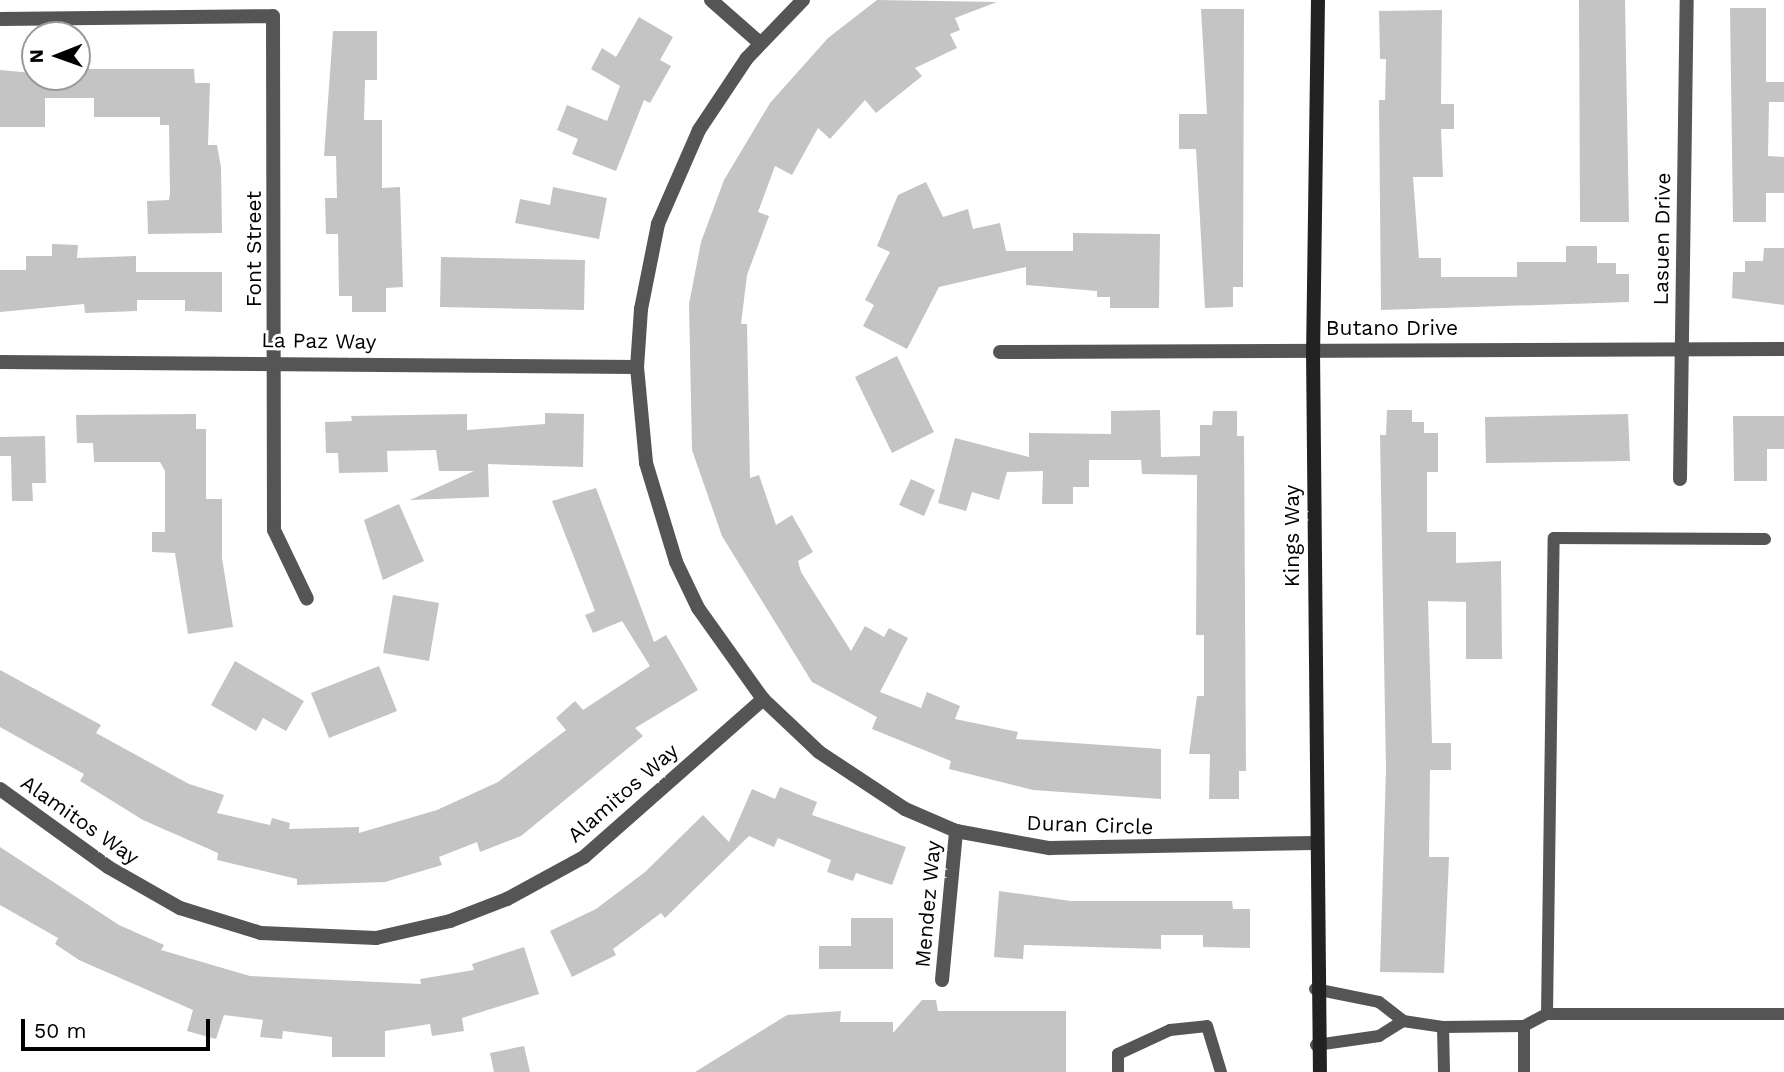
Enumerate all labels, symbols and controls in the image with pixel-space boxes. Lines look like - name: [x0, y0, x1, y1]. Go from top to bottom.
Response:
- north arrow: [21, 21, 91, 91]
- text: N: [25, 49, 48, 64]
- street label: Lasuen Drive: [1648, 172, 1676, 306]
- street label: Font Street: [241, 191, 267, 307]
- street label: Butano Drive: [1326, 315, 1458, 341]
- street label: La Paz Way: [261, 327, 377, 355]
- street label: Kings Way: [1279, 484, 1305, 588]
- street label: Alamitos Way: [562, 738, 684, 848]
- street label: Alamitos Way: [16, 770, 144, 870]
- street label: Duran Circle: [1026, 810, 1154, 840]
- street label: Mendez Way: [910, 839, 946, 969]
- scale bar: [24, 1006, 214, 1050]
- text: 50 m: [34, 1018, 86, 1043]

